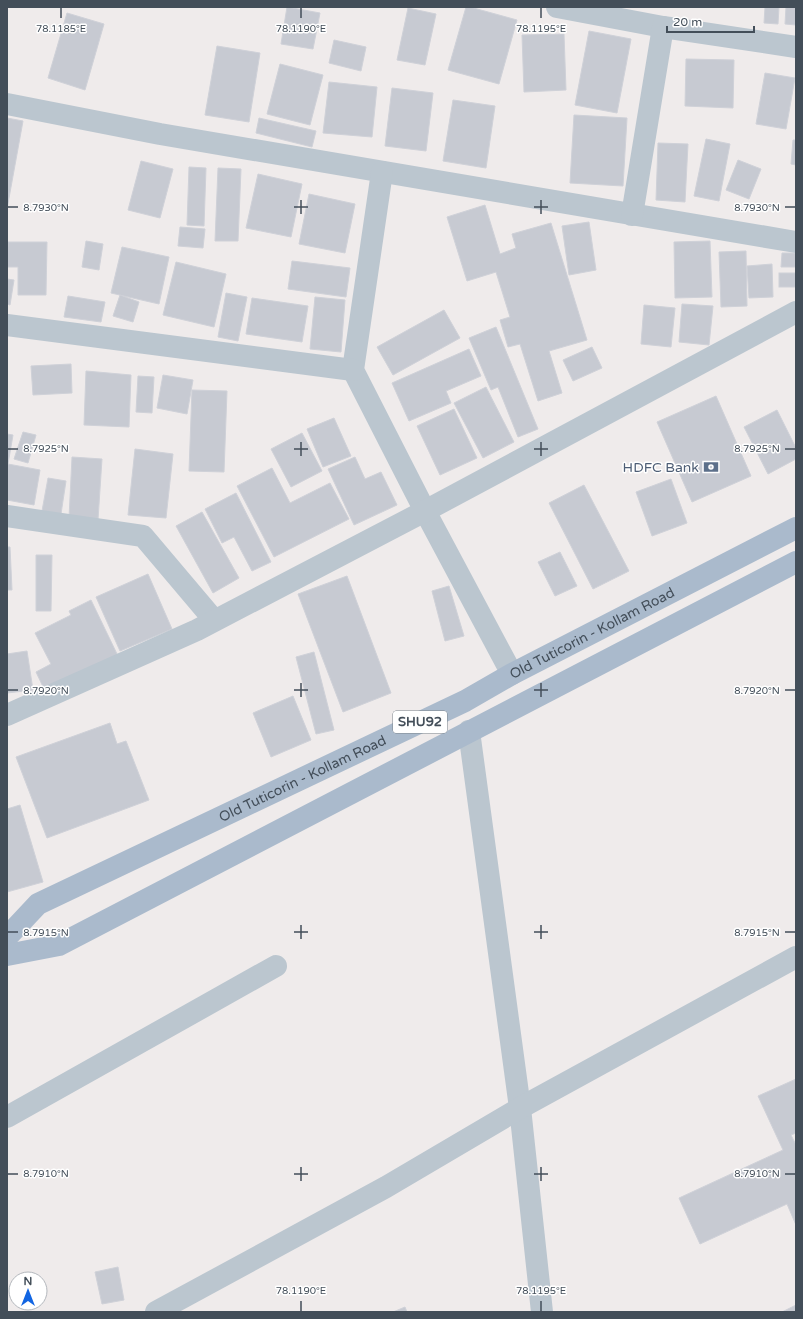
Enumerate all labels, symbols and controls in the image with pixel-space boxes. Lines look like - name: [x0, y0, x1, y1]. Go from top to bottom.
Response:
- scale bar: [667, 8, 754, 34]
- text: 20 m: [673, 15, 702, 29]
- text: 78.1185°E: [36, 23, 86, 35]
- text: 78.1190°E: [276, 23, 326, 35]
- text: 78.1195°E: [516, 23, 566, 35]
- text: 8.7930°N: [23, 202, 69, 214]
- text: 8.7930°N: [734, 202, 780, 214]
- text: 8.7925°N: [23, 443, 69, 455]
- text: 8.7925°N: [734, 443, 780, 455]
- bank icon: HDFC Bank: [702, 458, 720, 476]
- place label: HDFC Bank: [623, 459, 699, 476]
- street label: Old Tuticorin - Kollam Road: [506, 584, 677, 682]
- text: 8.7920°N: [23, 685, 69, 697]
- text: 8.7920°N: [734, 685, 780, 697]
- road number: SHU92: [393, 711, 447, 733]
- street label: Old Tuticorin - Kollam Road: [216, 731, 389, 825]
- text: 8.7915°N: [23, 927, 69, 939]
- text: 8.7915°N: [734, 927, 780, 939]
- text: 8.7910°N: [23, 1168, 69, 1180]
- text: 8.7910°N: [734, 1168, 780, 1180]
- north arrow: [8, 1271, 48, 1311]
- text: N: [24, 1275, 32, 1288]
- text: 78.1190°E: [276, 1285, 326, 1297]
- text: 78.1195°E: [516, 1285, 566, 1297]

